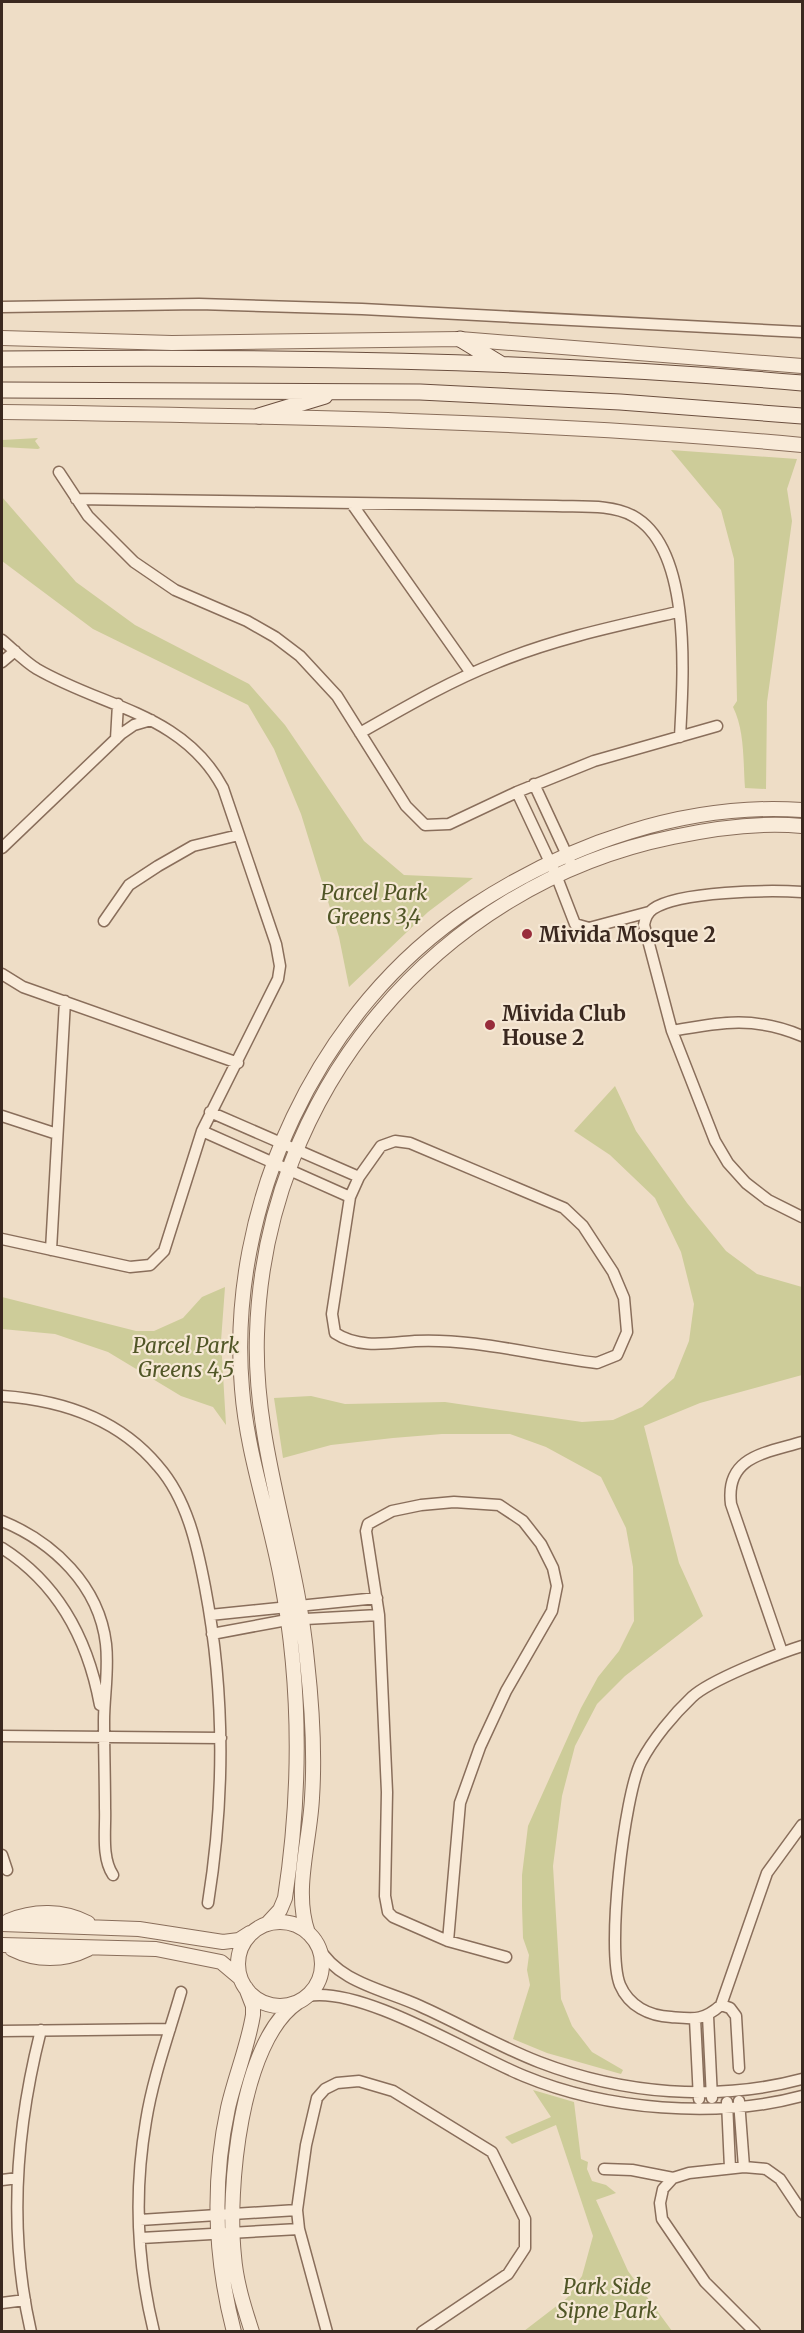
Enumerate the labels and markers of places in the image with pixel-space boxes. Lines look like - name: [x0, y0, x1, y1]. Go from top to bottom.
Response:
- place label: Mivida Mosque 2: [539, 921, 716, 948]
- marker: Mivida Mosque 2: [520, 927, 534, 941]
- place label: Mivida Club House 2: [502, 1000, 626, 1051]
- marker: Mivida Club House 2: [483, 1018, 497, 1032]

